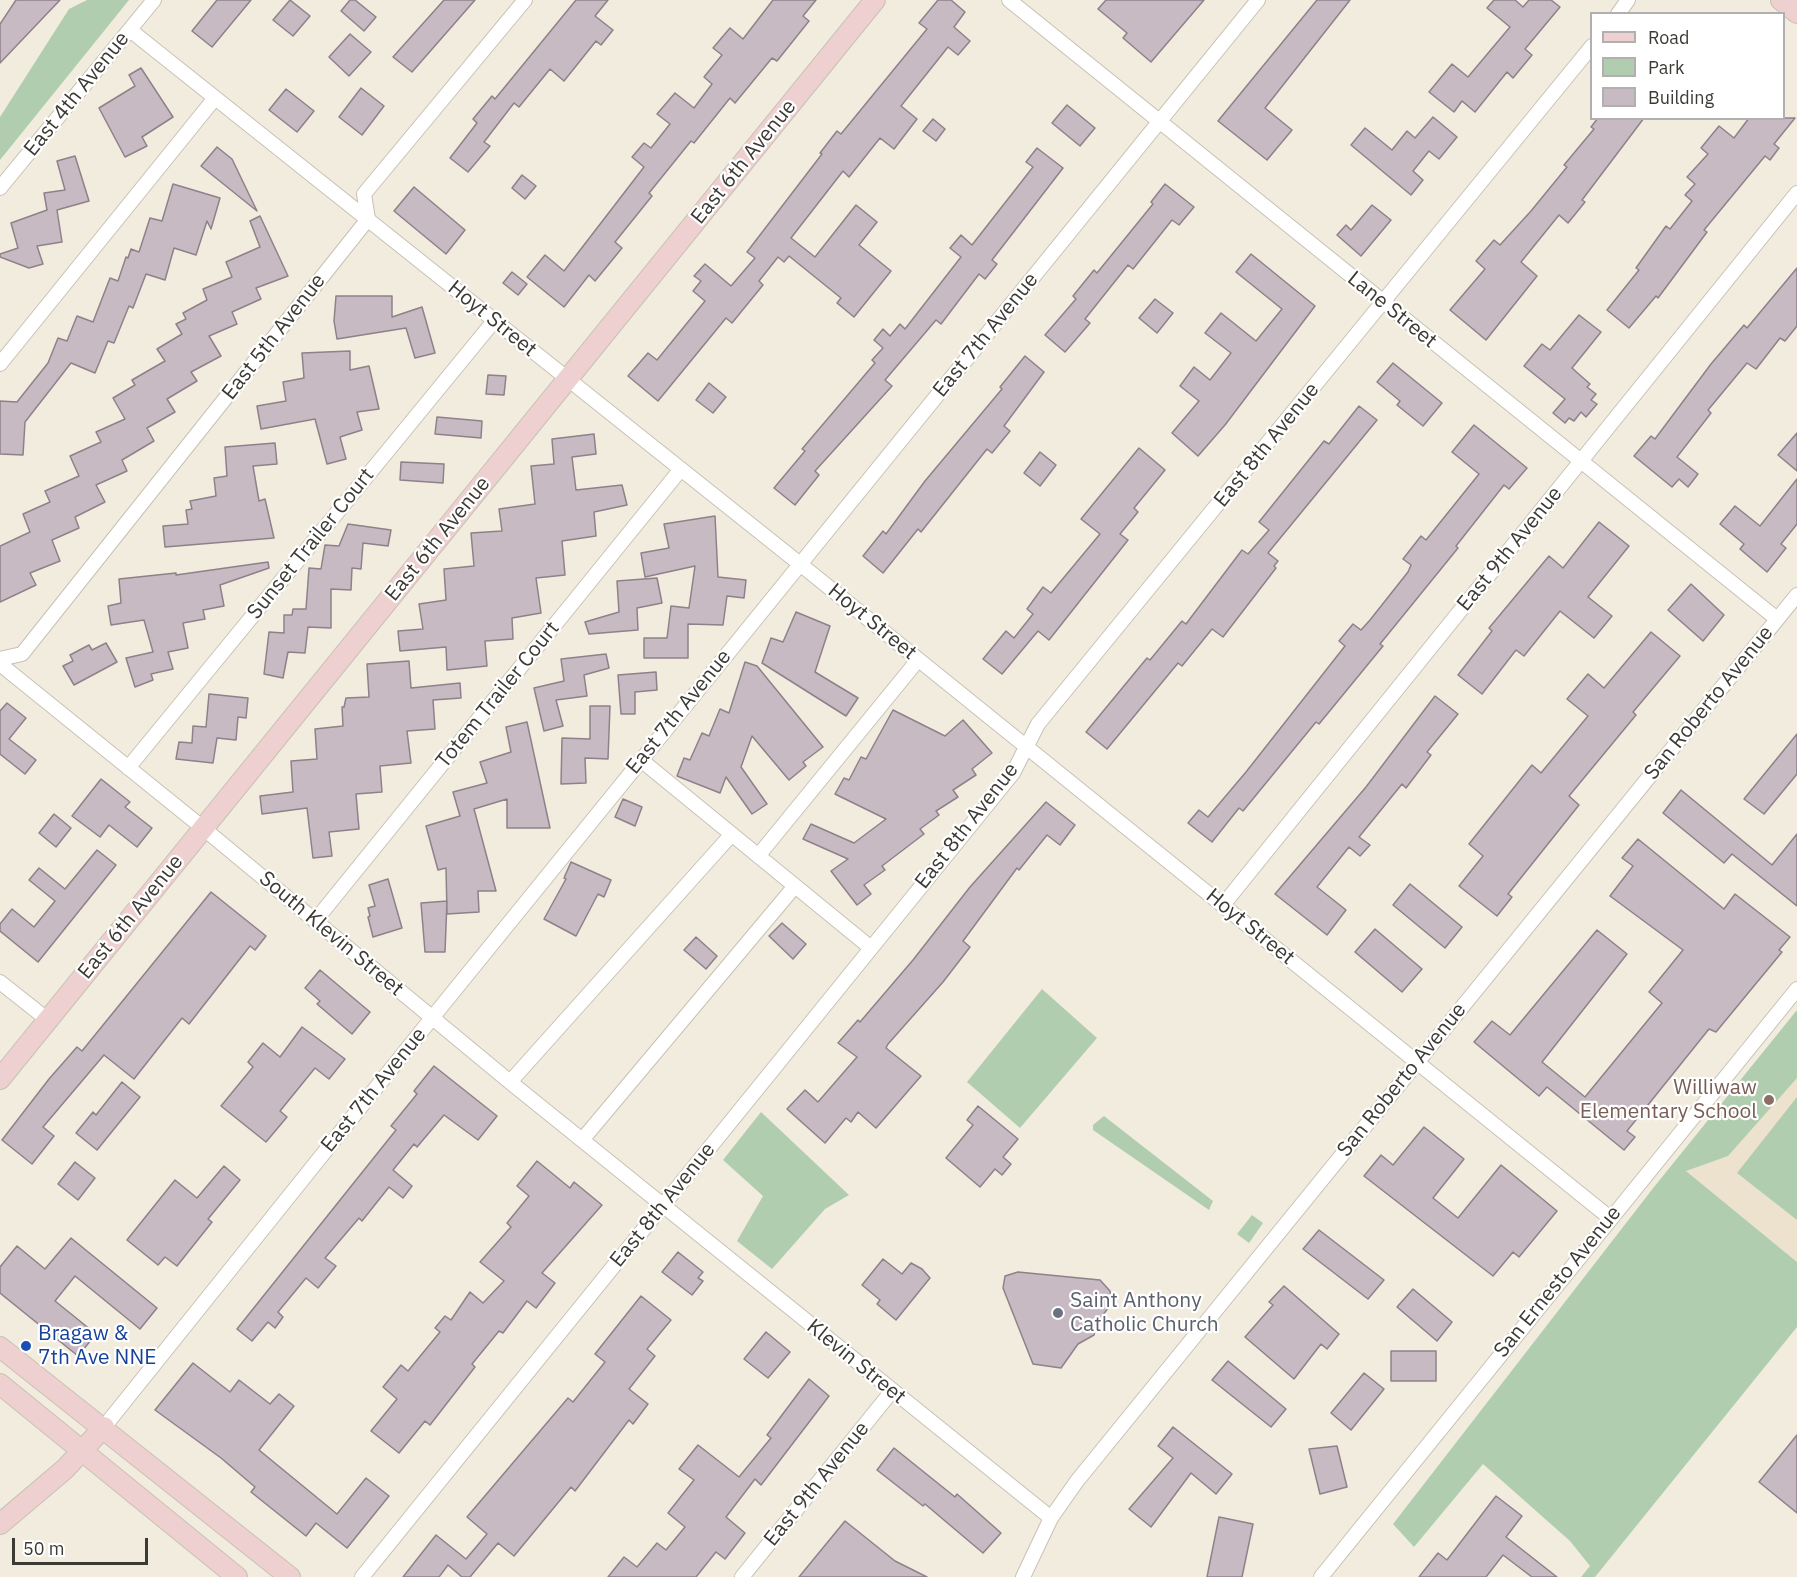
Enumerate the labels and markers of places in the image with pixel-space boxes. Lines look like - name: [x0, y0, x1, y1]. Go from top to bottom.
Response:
- place label: Williwaw Elementary School: [1580, 1075, 1757, 1125]
- marker: Williwaw Elementary School: [1762, 1093, 1776, 1107]
- place label: Saint Anthony Catholic Church: [1070, 1288, 1219, 1338]
- marker: Saint Anthony Catholic Church: [1051, 1306, 1065, 1320]
- place label: Bragaw & 7th Ave NNE: [38, 1321, 156, 1371]
- marker: Bragaw & 7th Ave NNE: [19, 1339, 33, 1353]

